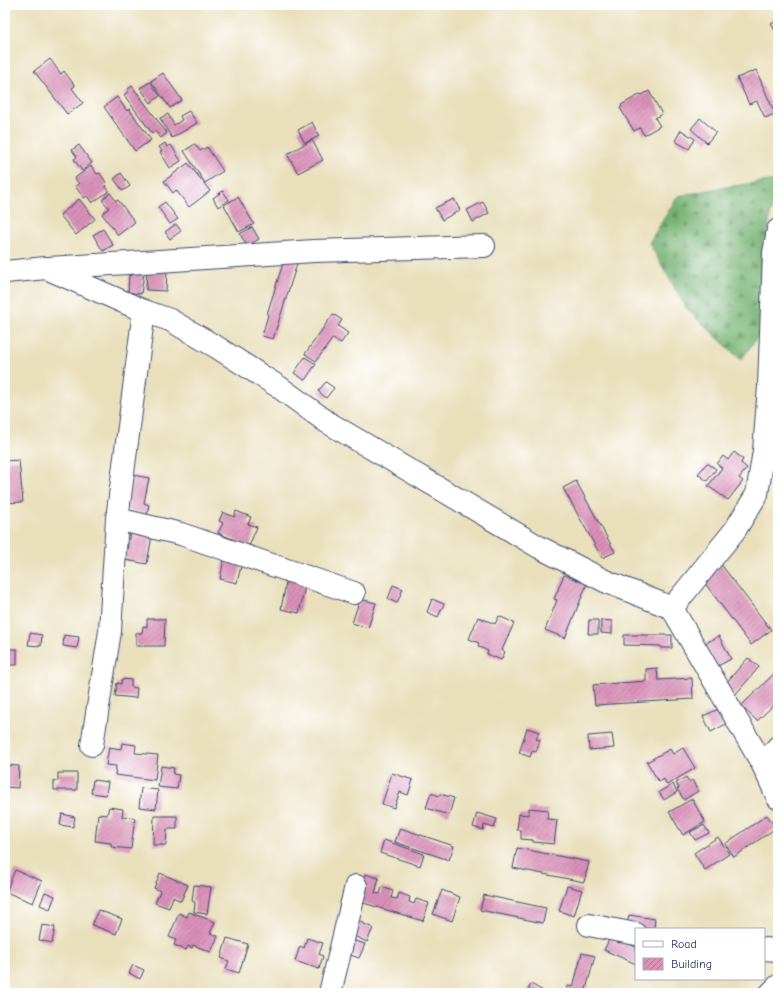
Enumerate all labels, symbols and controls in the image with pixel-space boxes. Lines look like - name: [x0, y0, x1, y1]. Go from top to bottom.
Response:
- legend: [635, 928, 765, 980]
- text: Road: [671, 937, 697, 951]
- text: Building: [671, 957, 712, 971]

